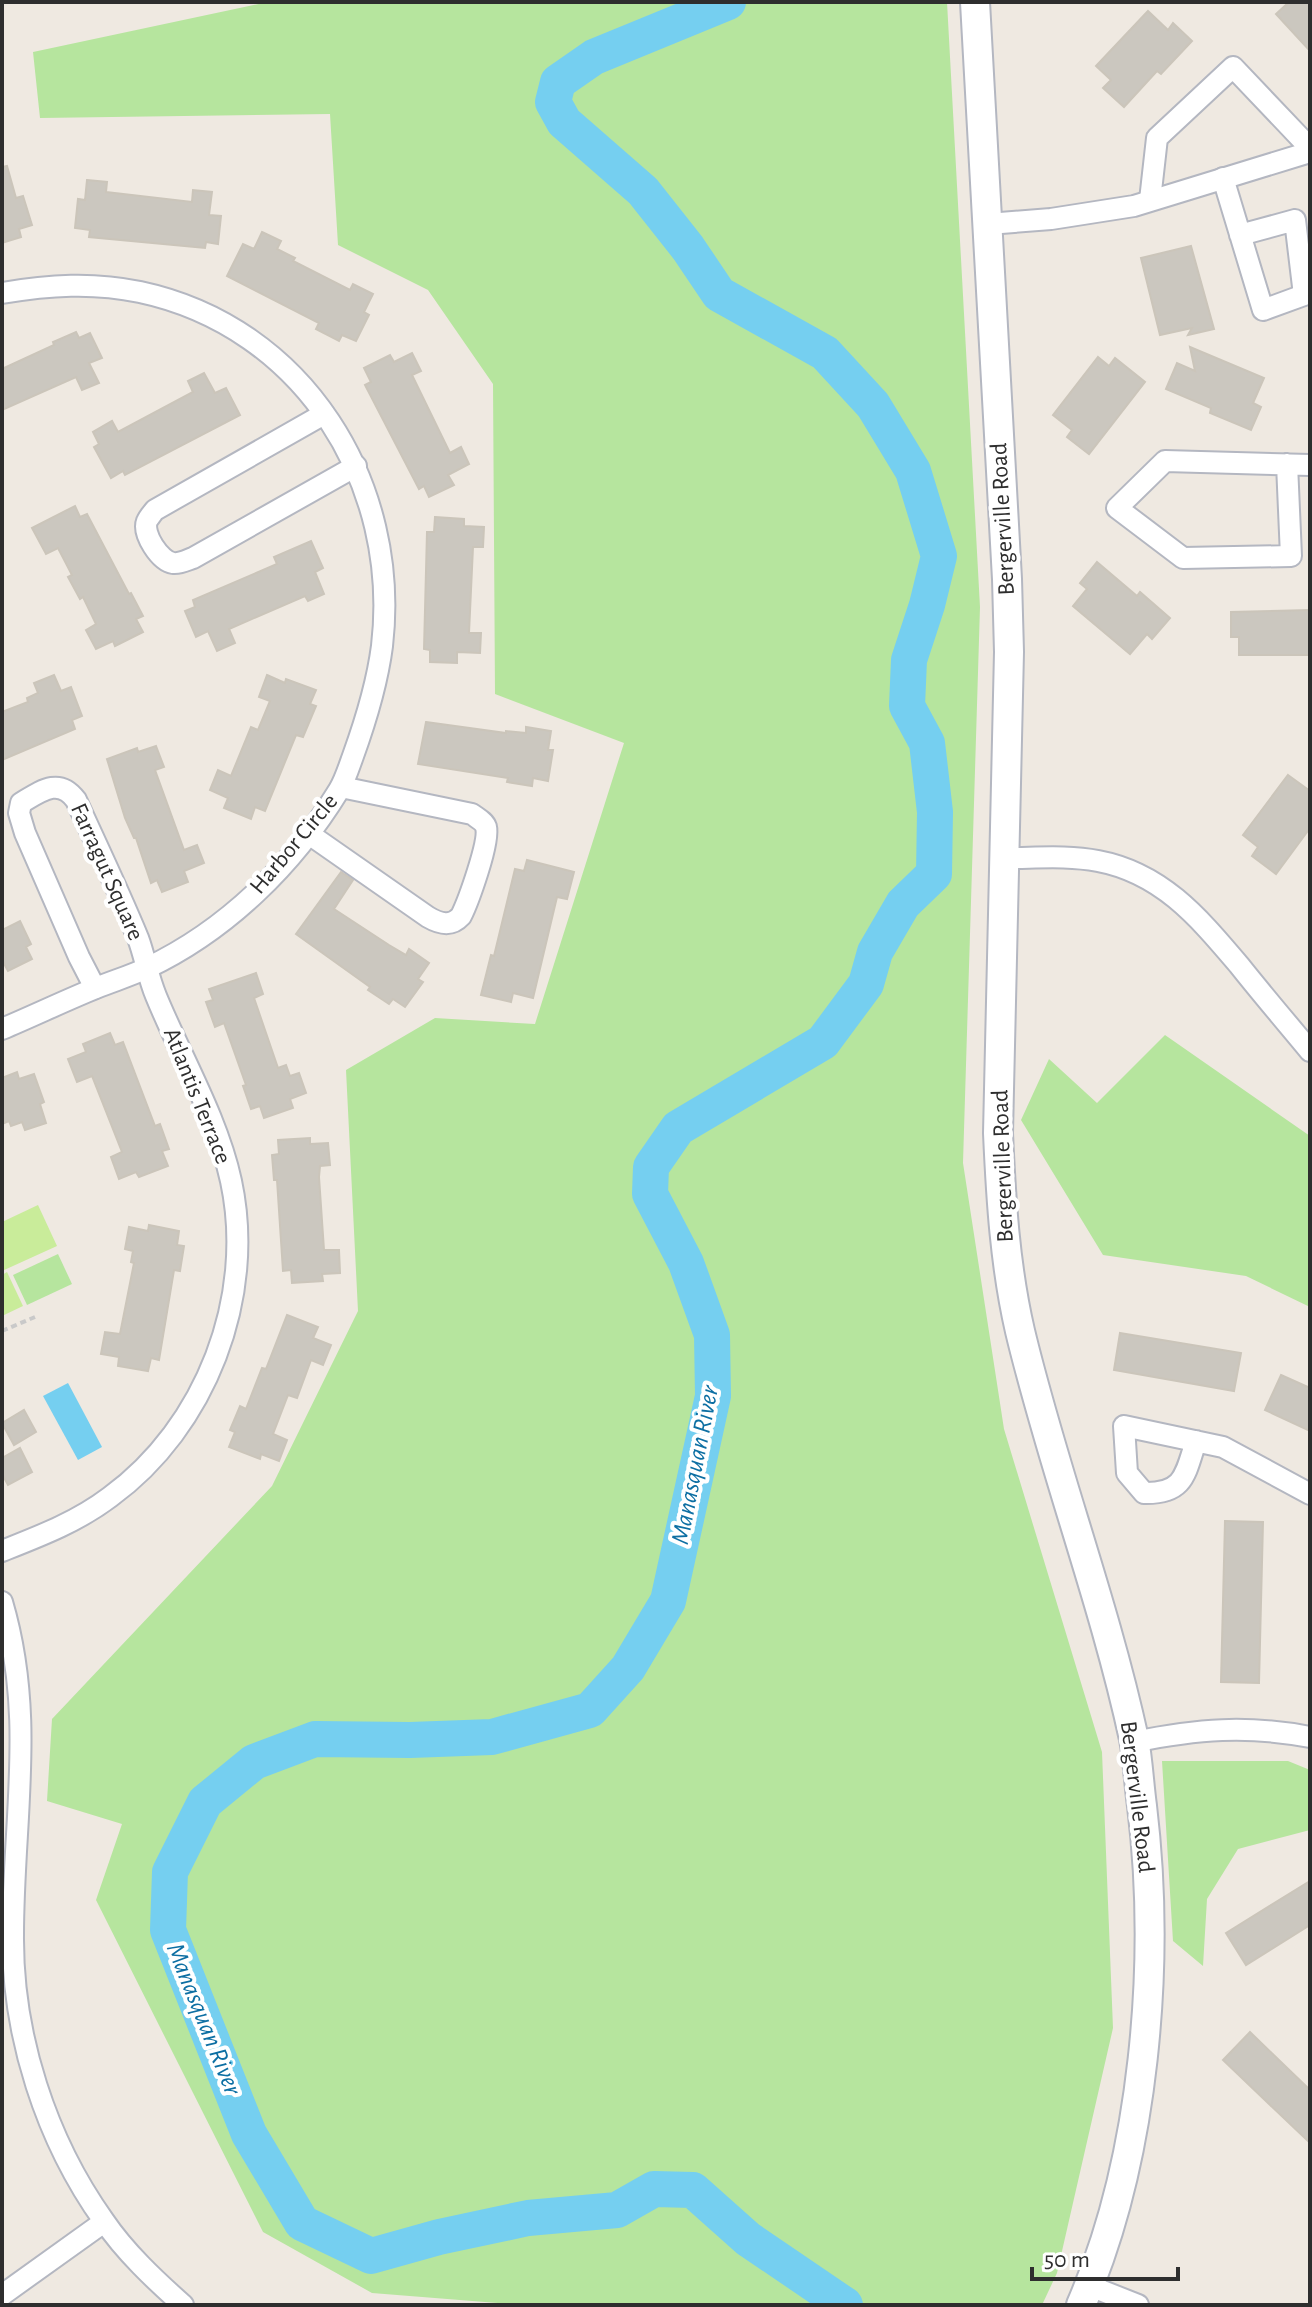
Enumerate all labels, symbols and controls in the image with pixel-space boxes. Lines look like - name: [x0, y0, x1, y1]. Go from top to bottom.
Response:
- street label: Bergerville Road: [987, 442, 1019, 596]
- street label: Harbor Circle: [245, 789, 343, 899]
- street label: Farragut Square: [66, 800, 148, 944]
- street label: Atlantis Terrace: [159, 1025, 235, 1167]
- street label: Bergerville Road: [988, 1089, 1018, 1243]
- water label: Manasquan River: [667, 1382, 723, 1547]
- street label: Bergerville Road: [1116, 1720, 1158, 1874]
- water label: Manasquan River: [162, 1939, 247, 2100]
- scale bar: [1032, 2231, 1178, 2281]
- text: 50 m: [1044, 2248, 1090, 2272]

